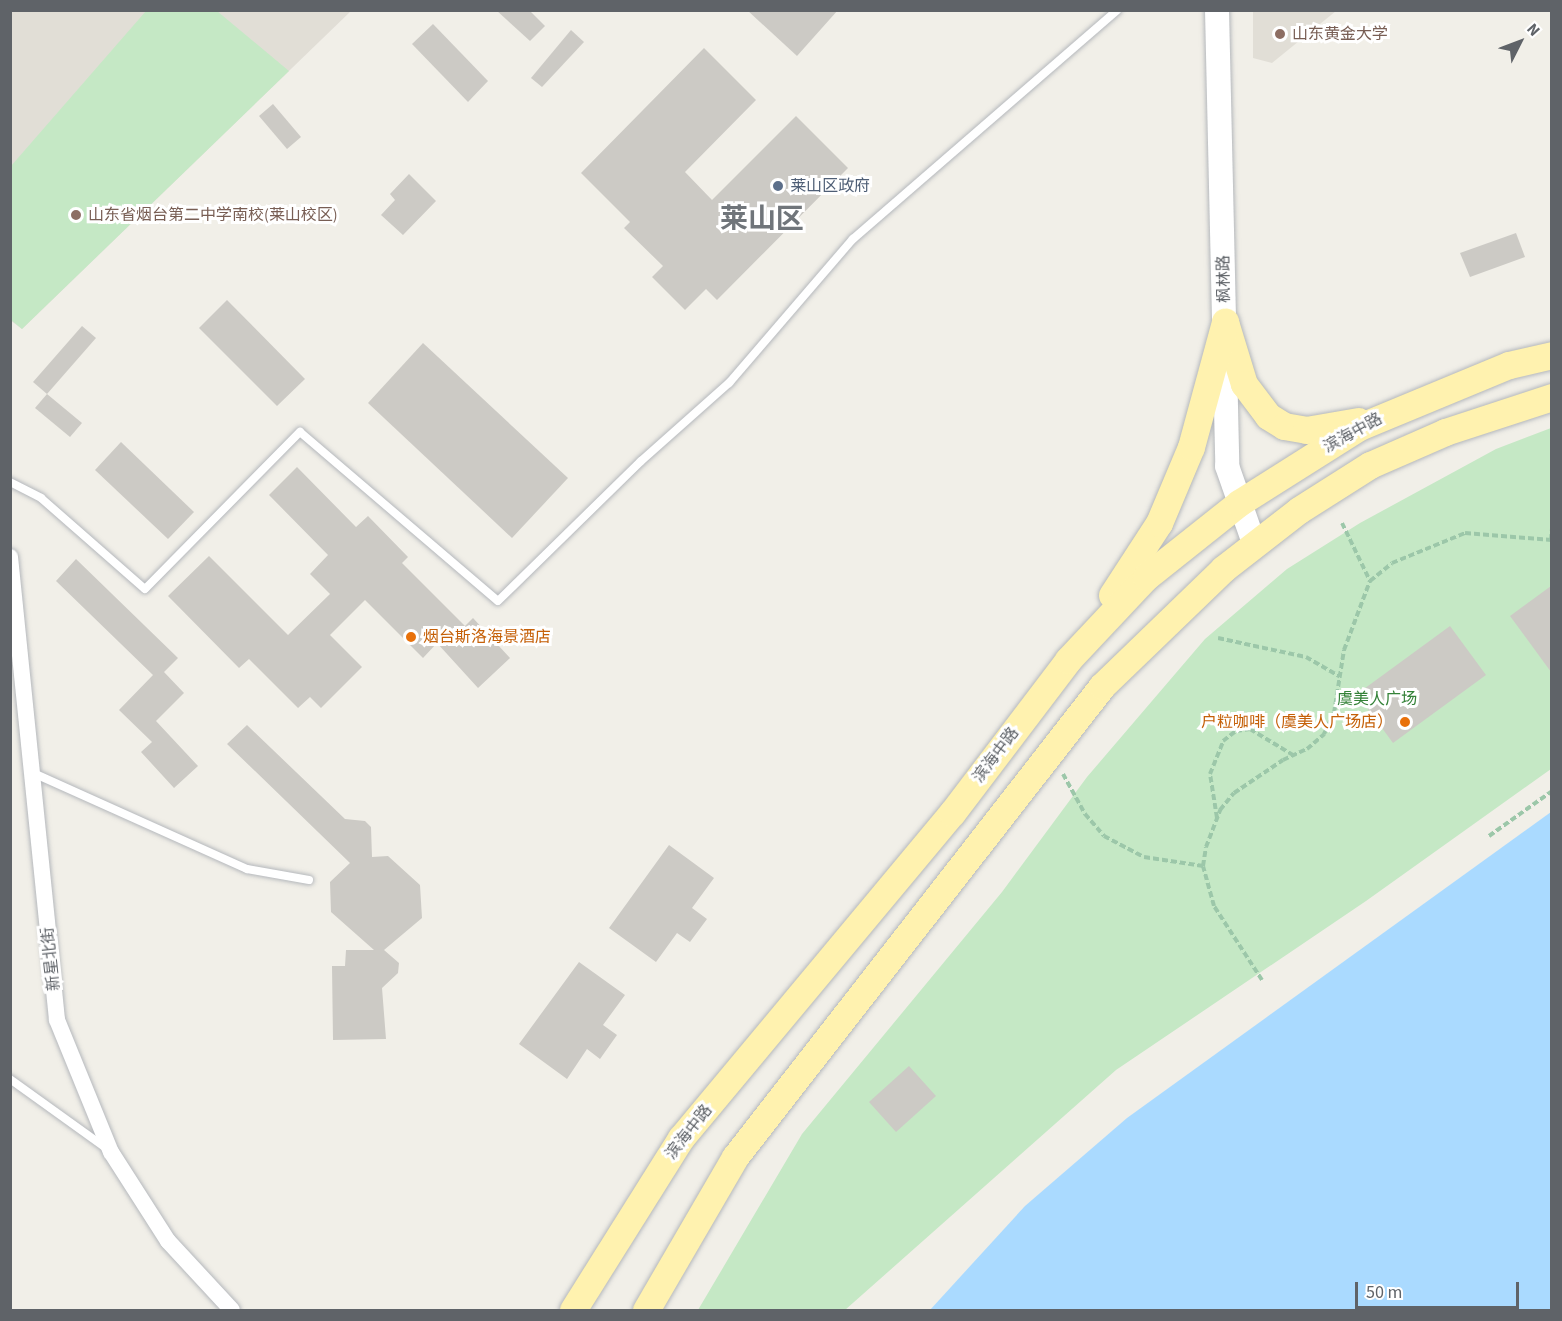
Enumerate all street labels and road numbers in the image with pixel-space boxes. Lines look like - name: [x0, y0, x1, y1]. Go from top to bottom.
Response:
- street label: 枫林路: [1214, 255, 1234, 303]
- street label: 滨海中路: [1320, 409, 1386, 457]
- street label: 滨海中路: [969, 724, 1023, 786]
- street label: 新星北街: [38, 926, 64, 992]
- street label: 滨海中路: [662, 1101, 716, 1163]

